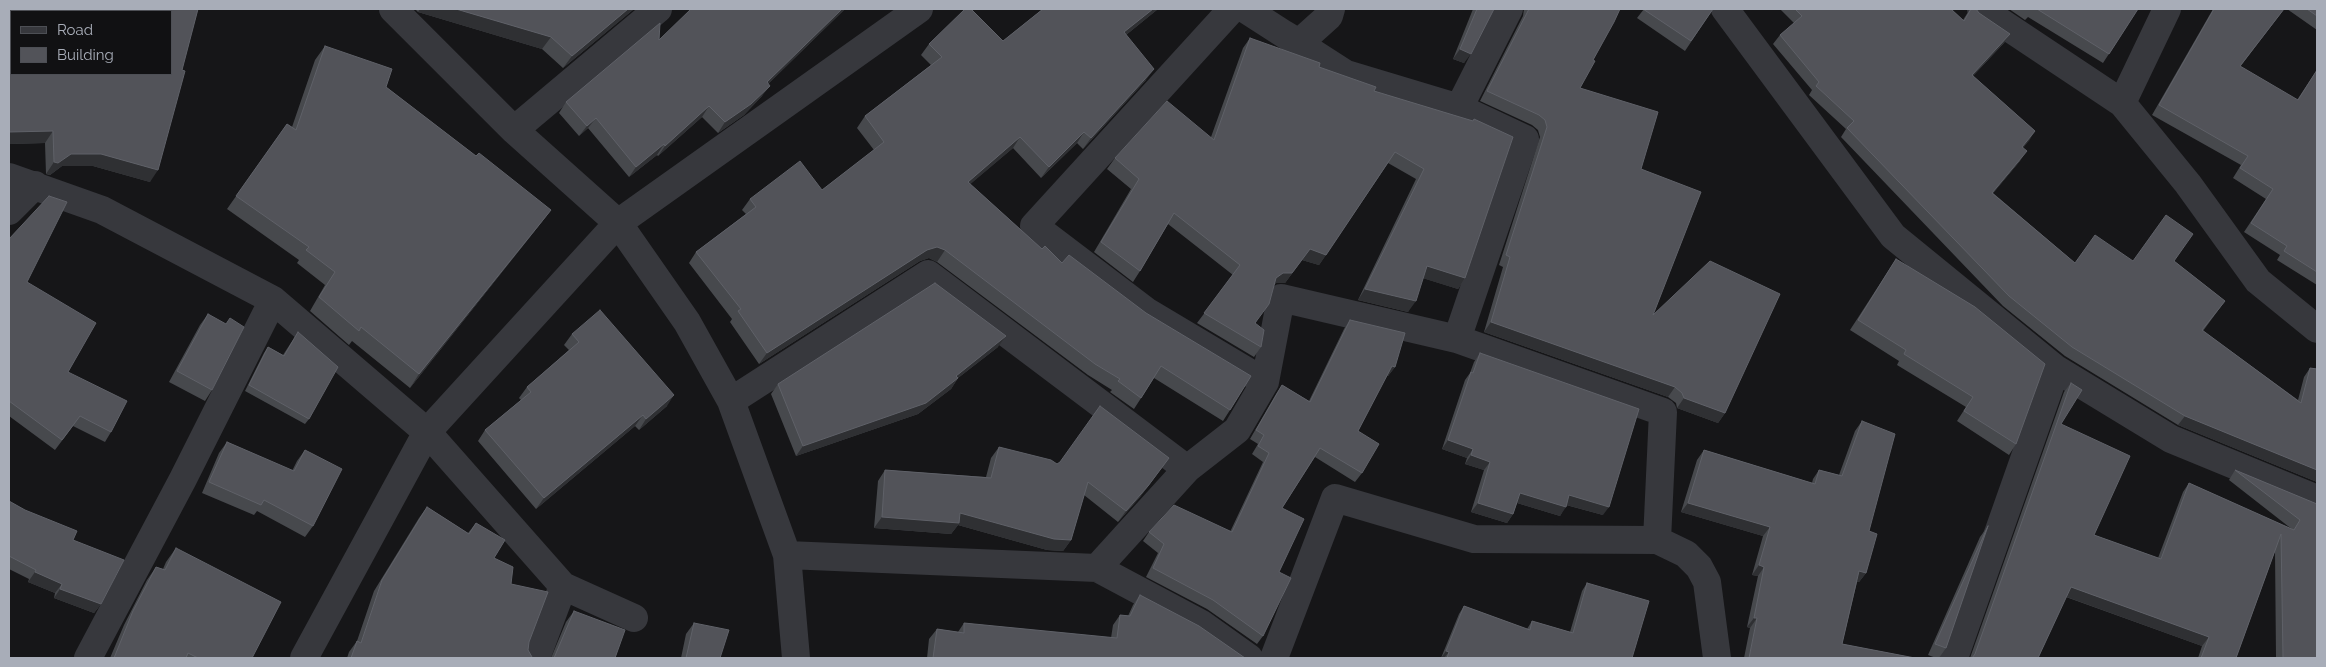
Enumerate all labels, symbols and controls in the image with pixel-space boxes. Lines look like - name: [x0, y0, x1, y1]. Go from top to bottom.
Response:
- legend: [10, 10, 172, 75]
- text: Road: [57, 21, 93, 39]
- text: Building: [57, 46, 114, 64]

